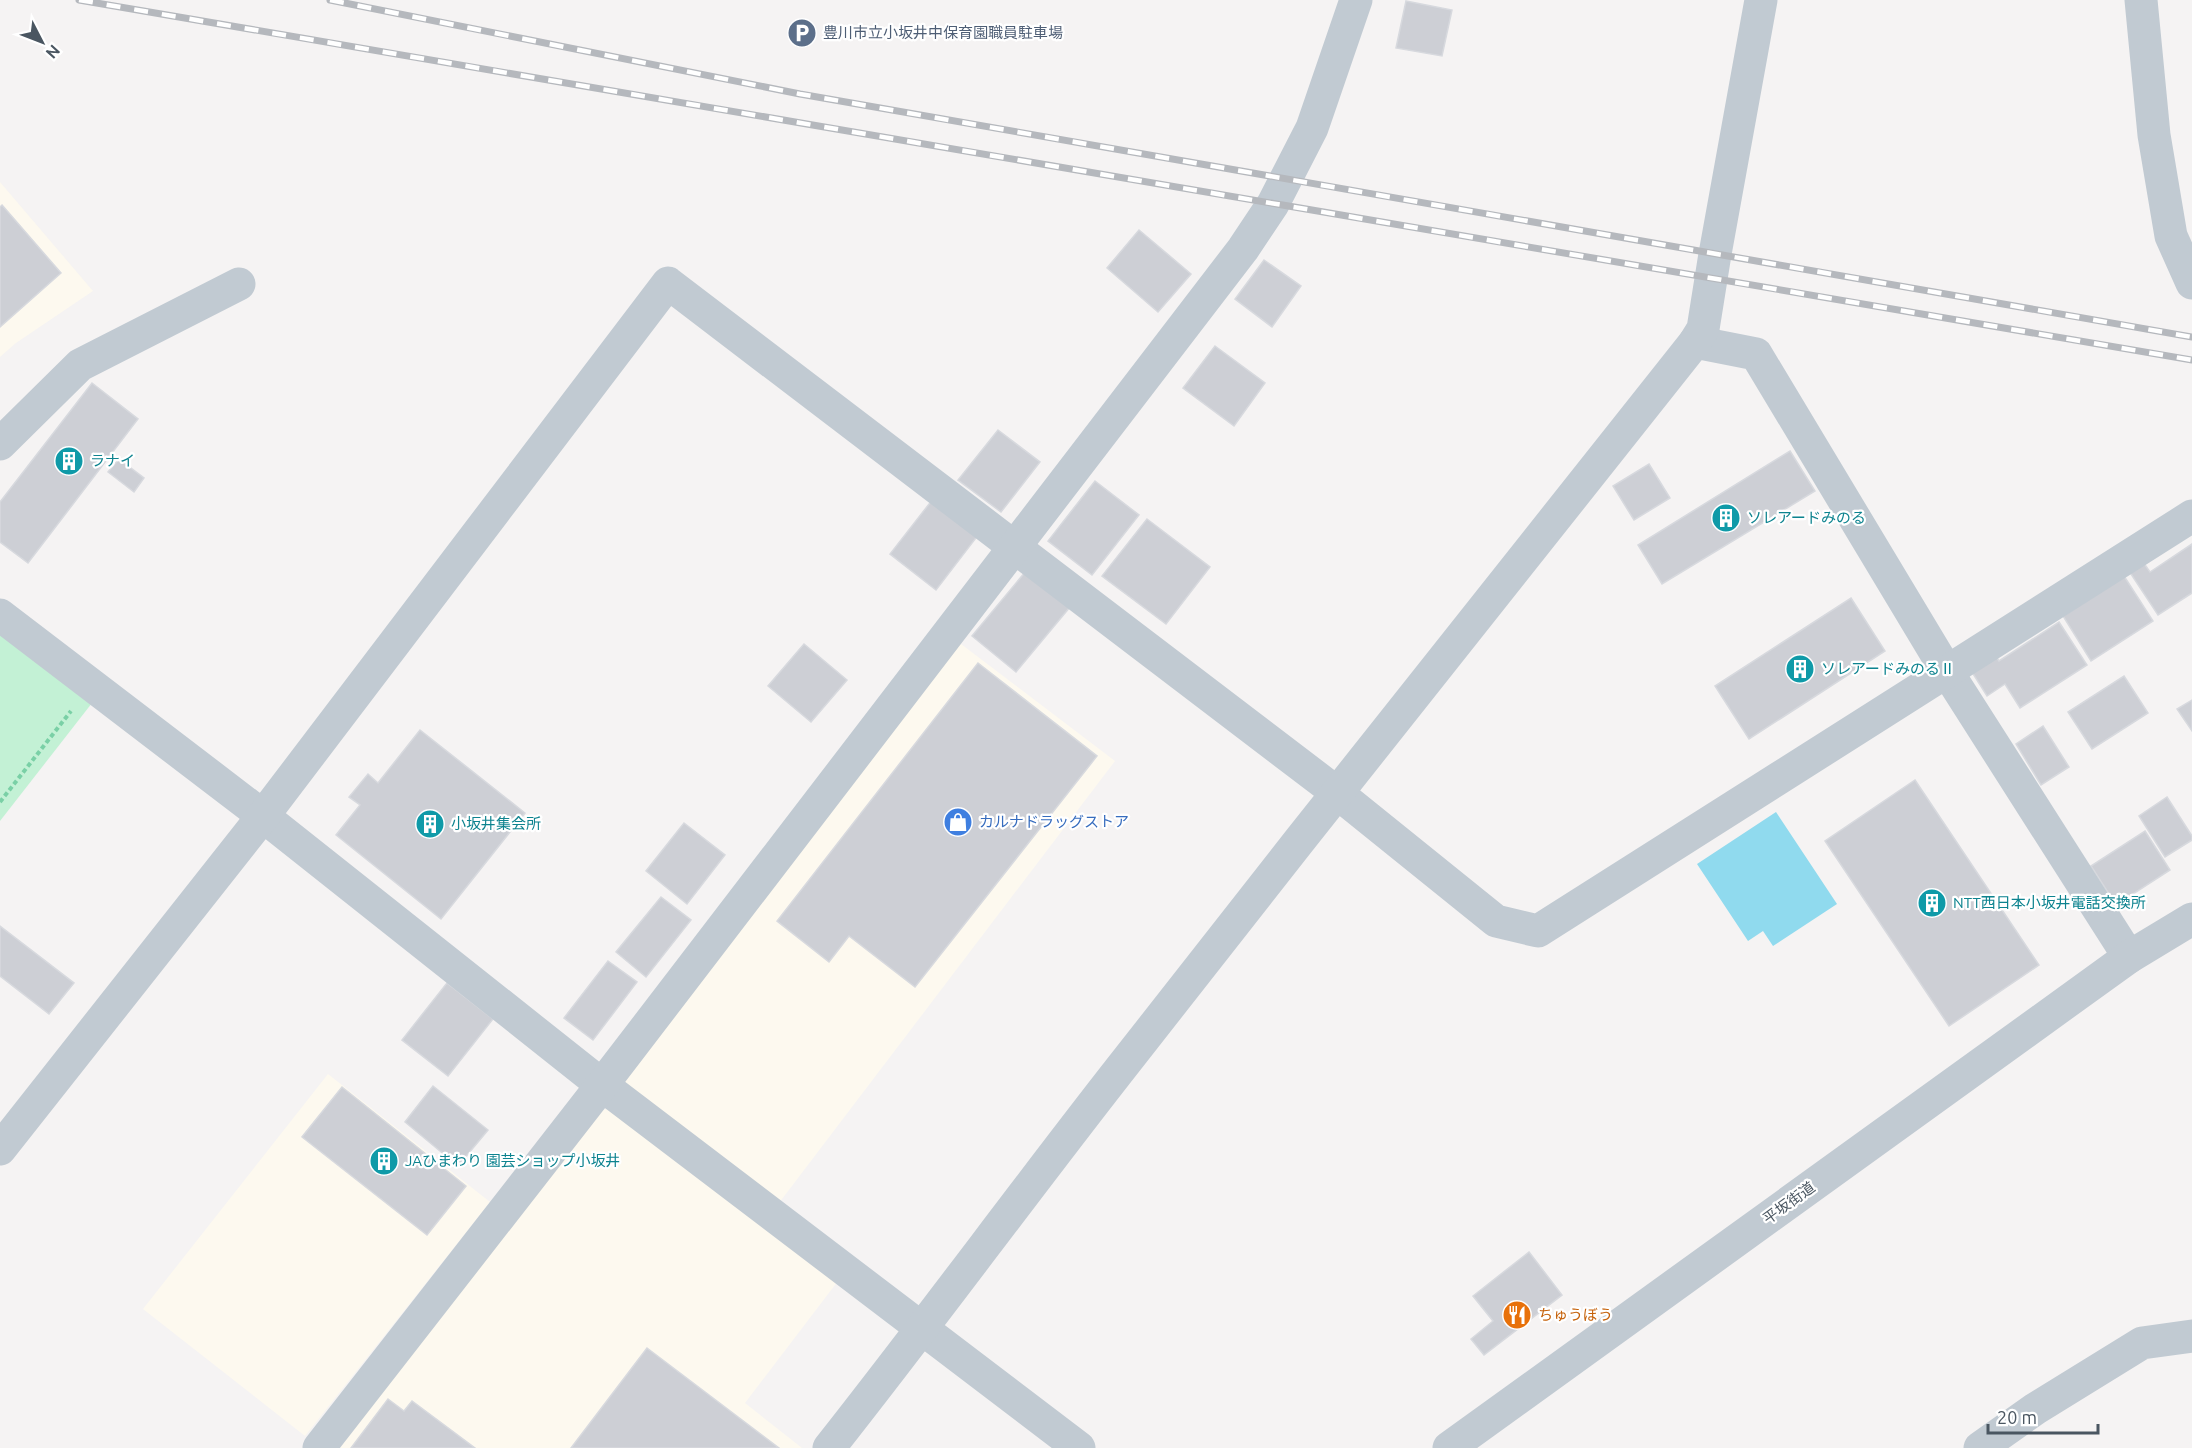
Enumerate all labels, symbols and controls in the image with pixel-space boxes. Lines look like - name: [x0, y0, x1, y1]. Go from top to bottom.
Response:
- north arrow: [12, 12, 72, 72]
- parking icon: 豊川市立小坂井中保育園職員駐車場: [786, 17, 818, 49]
- place label: 豊川市立小坂井中保育園職員駐車場: [823, 24, 1063, 41]
- text: N: [42, 42, 64, 62]
- building icon: ラナイ: [53, 445, 85, 477]
- place label: ラナイ: [90, 452, 135, 469]
- building icon: ソレアードみのる: [1710, 502, 1742, 534]
- place label: ソレアードみのる: [1747, 509, 1866, 526]
- building icon: ソレアードみのるⅡ: [1784, 653, 1816, 685]
- place label: ソレアードみのるⅡ: [1821, 660, 1955, 677]
- shop icon: カルナドラッグストア: [942, 806, 974, 838]
- building icon: 小坂井集会所: [414, 808, 446, 840]
- place label: カルナドラッグストア: [979, 813, 1129, 830]
- place label: 小坂井集会所: [451, 815, 541, 832]
- building icon: NTT西日本小坂井電話交換所: [1916, 887, 1948, 919]
- place label: NTT西日本小坂井電話交換所: [1953, 894, 2146, 911]
- building icon: JAひまわり 園芸ショップ小坂井: [368, 1145, 400, 1177]
- place label: JAひまわり 園芸ショップ小坂井: [405, 1152, 621, 1169]
- street label: 平坂街道: [1759, 1178, 1818, 1227]
- restaurant icon: ちゅうぼう: [1501, 1299, 1533, 1331]
- place label: ちゅうぼう: [1538, 1306, 1613, 1323]
- scale bar: [1988, 1397, 2098, 1435]
- text: 20 m: [1997, 1407, 2037, 1427]

